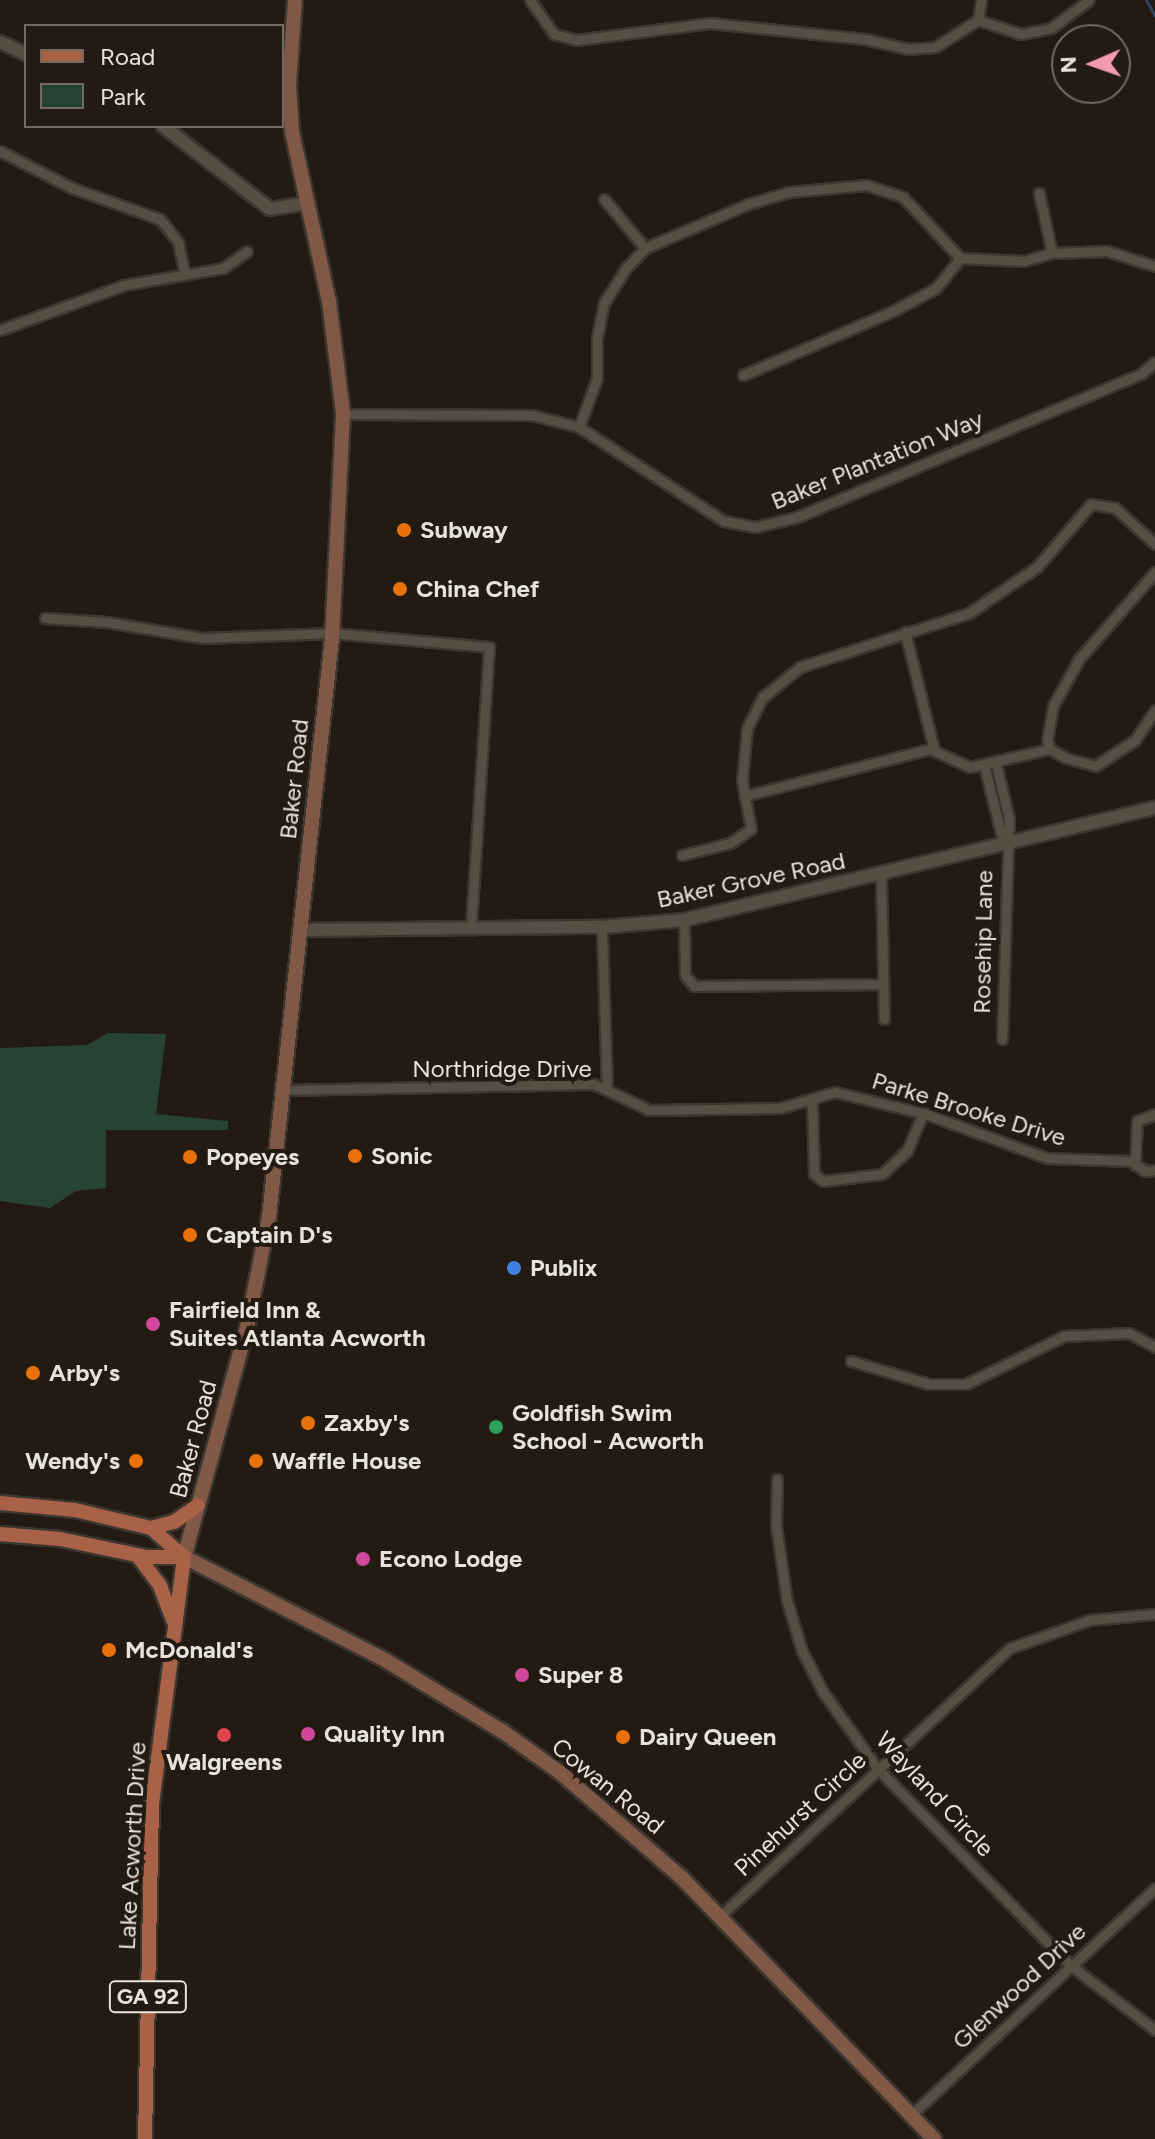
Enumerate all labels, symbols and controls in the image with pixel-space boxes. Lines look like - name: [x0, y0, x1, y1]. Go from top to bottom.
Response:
- legend: [24, 24, 284, 128]
- north arrow: [1051, 24, 1131, 104]
- text: Road: [100, 42, 155, 71]
- text: N: [1055, 56, 1082, 74]
- text: Park: [100, 82, 146, 111]
- street label: Baker Plantation Way: [767, 404, 987, 516]
- place label: Subway: [420, 516, 508, 544]
- marker: Subway: [395, 521, 413, 539]
- place label: China Chef: [416, 575, 539, 603]
- marker: China Chef: [391, 580, 409, 598]
- street label: Baker Road: [273, 717, 315, 841]
- street label: Baker Grove Road: [654, 846, 848, 914]
- street label: Rosehip Lane: [967, 870, 999, 1014]
- street label: Northridge Drive: [412, 1055, 592, 1083]
- street label: Parke Brooke Drive: [869, 1066, 1069, 1152]
- place label: Sonic: [371, 1142, 433, 1170]
- place label: Popeyes: [206, 1143, 299, 1171]
- marker: Sonic: [346, 1147, 364, 1165]
- marker: Popeyes: [181, 1148, 199, 1166]
- place label: Captain D's: [206, 1221, 332, 1249]
- marker: Captain D's: [181, 1226, 199, 1244]
- place label: Publix: [530, 1254, 597, 1282]
- marker: Publix: [505, 1259, 523, 1277]
- place label: Fairfield Inn & Suites Atlanta Acworth: [169, 1296, 426, 1352]
- marker: Fairfield Inn & Suites Atlanta Acworth: [144, 1315, 162, 1333]
- place label: Arby's: [49, 1359, 120, 1387]
- marker: Arby's: [24, 1364, 42, 1382]
- street label: Baker Road: [163, 1377, 223, 1501]
- place label: Goldfish Swim School - Acworth: [512, 1399, 704, 1455]
- place label: Zaxby's: [324, 1409, 409, 1437]
- marker: Zaxby's: [299, 1414, 317, 1432]
- marker: Goldfish Swim School - Acworth: [487, 1418, 505, 1436]
- place label: Wendy's: [25, 1447, 120, 1475]
- place label: Waffle House: [272, 1447, 421, 1475]
- marker: Wendy's: [127, 1452, 145, 1470]
- marker: Waffle House: [247, 1452, 265, 1470]
- place label: Econo Lodge: [379, 1545, 522, 1573]
- marker: Econo Lodge: [354, 1550, 372, 1568]
- place label: McDonald's: [125, 1636, 253, 1664]
- marker: McDonald's: [100, 1641, 118, 1659]
- place label: Super 8: [538, 1661, 623, 1689]
- marker: Super 8: [513, 1666, 531, 1684]
- place label: Quality Inn: [324, 1720, 445, 1748]
- place label: Dairy Queen: [639, 1723, 776, 1751]
- marker: Quality Inn: [299, 1725, 317, 1743]
- marker: Walgreens: [215, 1726, 233, 1744]
- street label: Wayland Circle: [870, 1726, 1000, 1862]
- marker: Dairy Queen: [614, 1728, 632, 1746]
- street label: Cowan Road: [546, 1732, 670, 1840]
- street label: Lake Acworth Drive: [112, 1741, 152, 1951]
- street label: Pinehurst Circle: [728, 1746, 872, 1882]
- place label: Walgreens: [166, 1748, 282, 1776]
- street label: Glenwood Drive: [946, 1917, 1092, 2055]
- road number: GA 92: [108, 1979, 188, 2015]

